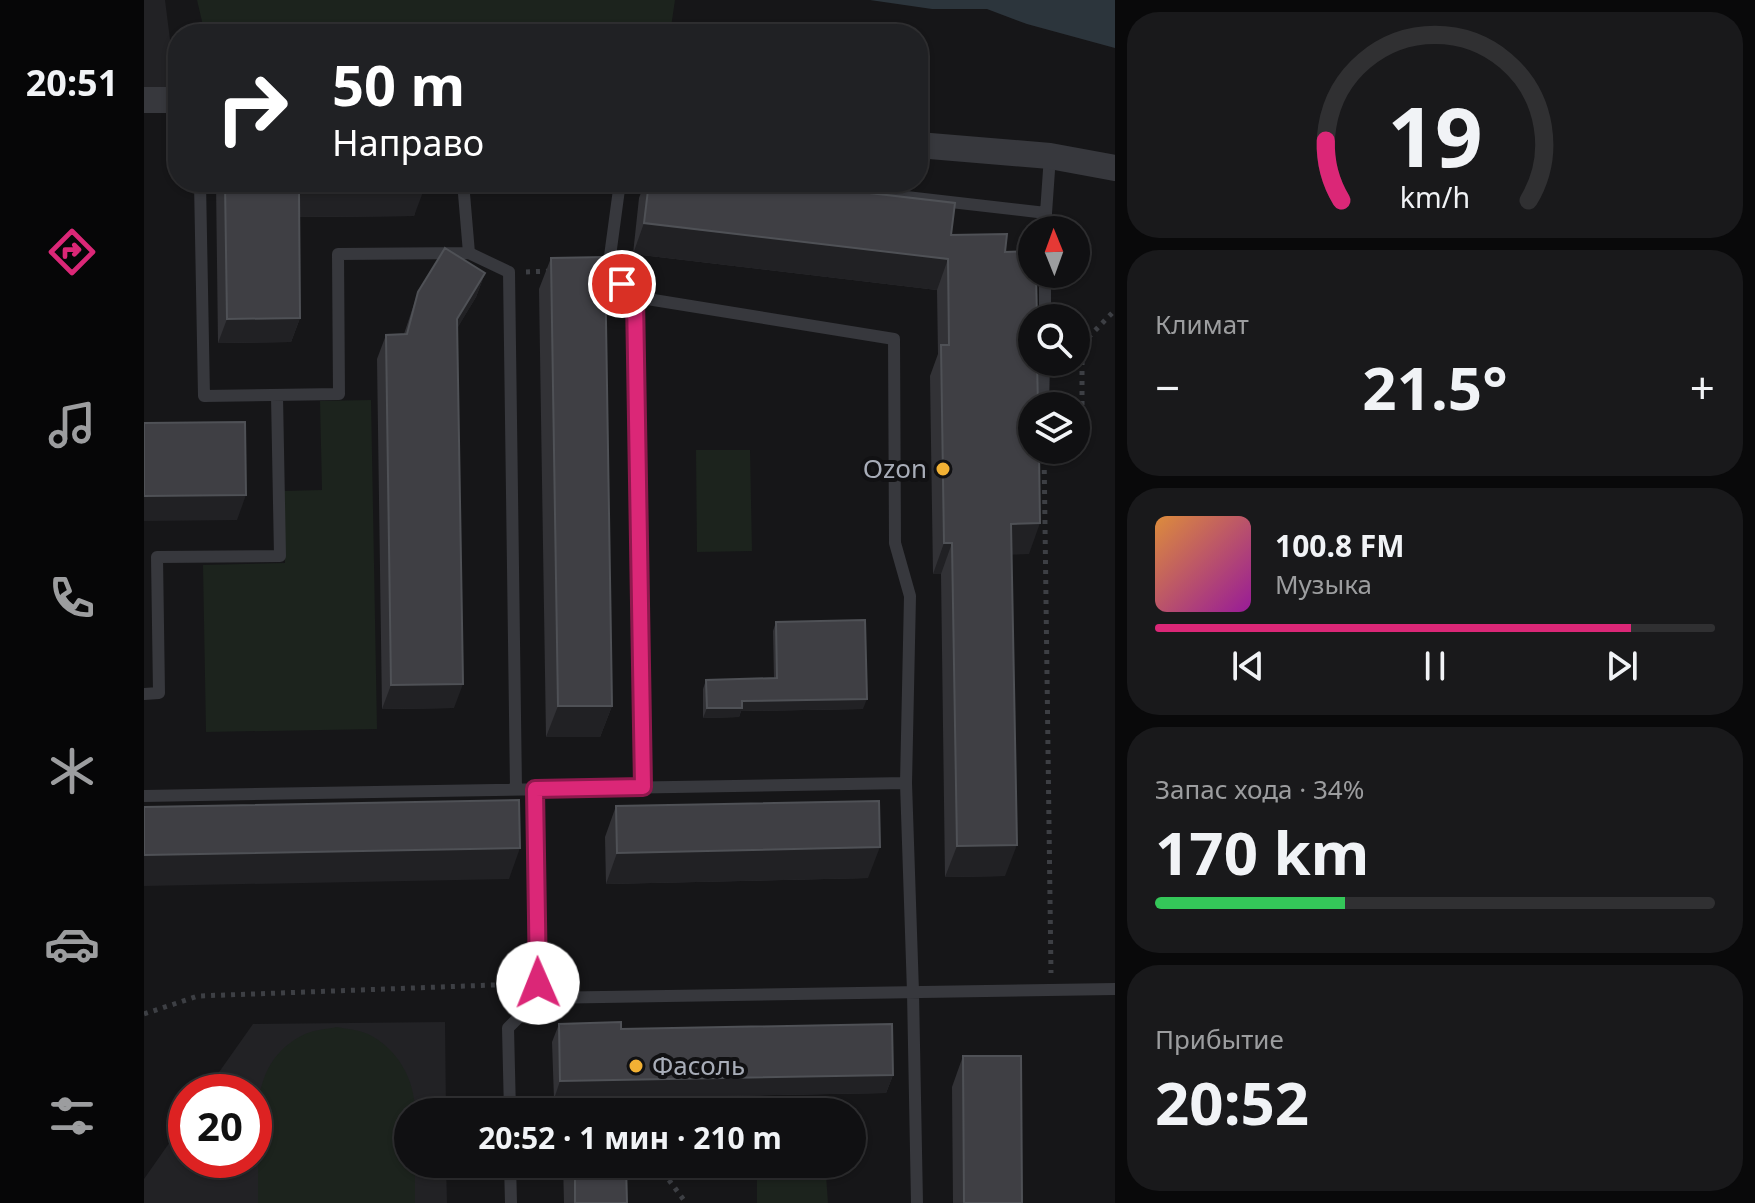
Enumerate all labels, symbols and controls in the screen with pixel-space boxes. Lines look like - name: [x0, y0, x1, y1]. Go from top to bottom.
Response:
- text: 50 m: [332, 46, 465, 122]
- icon: right: [200, 56, 304, 160]
- text: 20:51: [26, 58, 118, 107]
- text: 19: [1387, 78, 1483, 191]
- text: Направо: [332, 118, 484, 167]
- text: km/h: [1400, 177, 1470, 216]
- north arrow: [1018, 216, 1090, 288]
- map controls: [1018, 216, 1090, 464]
- icon: directions: [44, 224, 100, 280]
- pin: [588, 250, 656, 318]
- icon: arrive: [600, 262, 644, 306]
- button: search: [1018, 304, 1090, 376]
- text: Климат: [1155, 306, 1249, 342]
- text: 21.5°: [1362, 346, 1508, 428]
- text: −: [1155, 357, 1180, 417]
- text: +: [1690, 357, 1715, 417]
- button: layers: [1018, 392, 1090, 464]
- icon: music: [44, 397, 100, 453]
- place label: Ozon: [863, 450, 927, 486]
- marker: Ozon: [934, 460, 952, 478]
- text: 100.8 FM: [1275, 525, 1405, 566]
- text: Музыка: [1275, 566, 1372, 602]
- icon: phone: [44, 570, 100, 626]
- icon: previous: [1226, 644, 1270, 688]
- icon: pause: [1413, 644, 1457, 688]
- icon: next: [1600, 644, 1644, 688]
- icon: climate: [44, 743, 100, 799]
- text: Запас хода · 34%: [1155, 771, 1364, 807]
- text: 170 km: [1155, 811, 1369, 893]
- icon: car: [44, 916, 100, 972]
- position arrow: [496, 941, 580, 1025]
- text: Прибытие: [1155, 1021, 1284, 1057]
- place label: Фасоль: [652, 1047, 745, 1083]
- marker: Фасоль: [627, 1057, 645, 1075]
- text: 20:52: [1155, 1061, 1309, 1143]
- speed limit sign: 20: [168, 1074, 272, 1178]
- icon: filters: [44, 1088, 100, 1144]
- text: 20:52 · 1 мин · 210 m: [478, 1117, 782, 1158]

